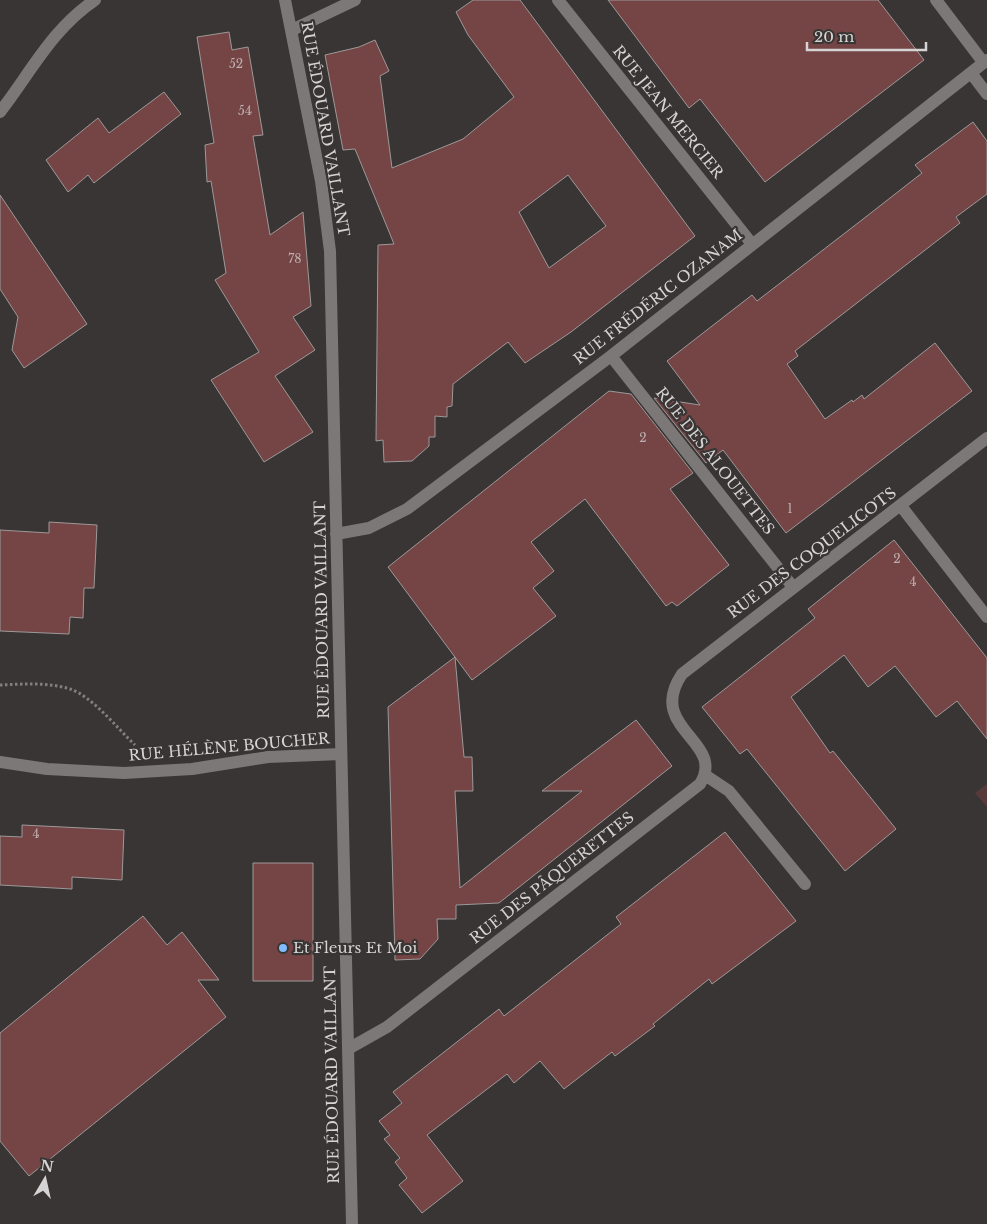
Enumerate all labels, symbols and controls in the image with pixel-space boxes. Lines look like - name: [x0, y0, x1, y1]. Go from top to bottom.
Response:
- street label: RUE ÉDOUARD VAILLANT: [297, 20, 354, 238]
- scale bar: [807, 20, 926, 52]
- text: 20 m: [814, 27, 854, 46]
- street label: RUE JEAN MERCIER: [609, 41, 729, 183]
- house number: 52: [229, 56, 243, 71]
- house number: 54: [238, 103, 252, 118]
- street label: RUE FRÉDÉRIC OZANAM: [570, 225, 746, 368]
- house number: 78: [288, 251, 302, 266]
- street label: RUE DES ALOUETTES: [652, 383, 779, 538]
- house number: 2: [639, 430, 647, 445]
- street label: RUE DES COQUELICOTS: [724, 483, 900, 622]
- street label: RUE ÉDOUARD VAILLANT: [310, 501, 333, 719]
- house number: 1: [787, 501, 793, 516]
- house number: 2: [893, 551, 901, 566]
- house number: 4: [909, 574, 917, 589]
- street label: RUE HÉLÈNE BOUCHER: [128, 728, 331, 765]
- street label: RUE DES PÂQUERETTES: [466, 807, 638, 948]
- house number: 4: [32, 826, 40, 841]
- place label: Et Fleurs Et Moi: [293, 938, 417, 957]
- marker: Et Fleurs Et Moi: [277, 942, 289, 954]
- street label: RUE ÉDOUARD VAILLANT: [320, 966, 343, 1184]
- north arrow: [20, 1154, 70, 1204]
- text: N: [39, 1156, 55, 1176]

